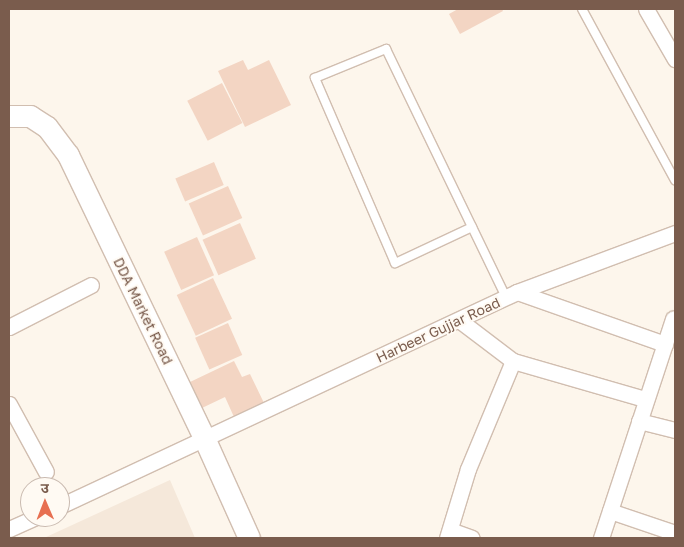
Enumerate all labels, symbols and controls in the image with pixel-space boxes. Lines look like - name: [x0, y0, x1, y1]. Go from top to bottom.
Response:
- street label: DDA Market Road: [110, 255, 176, 367]
- street label: Harbeer Gujjar Road: [373, 294, 503, 366]
- north arrow: [20, 477, 70, 527]
- text: उ: [40, 479, 49, 496]

